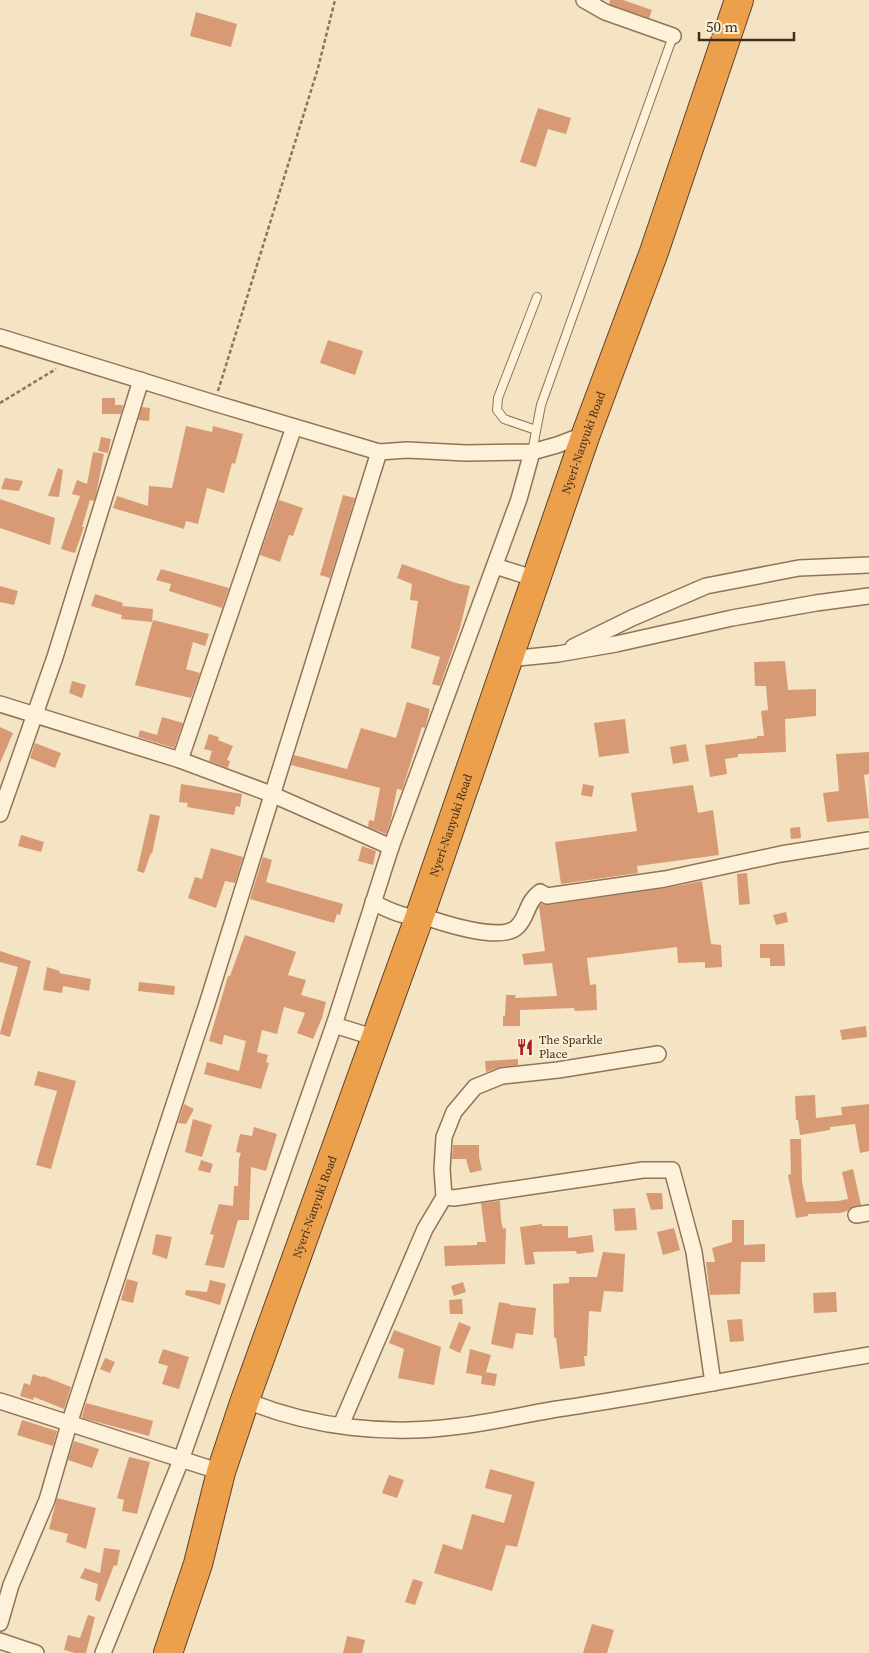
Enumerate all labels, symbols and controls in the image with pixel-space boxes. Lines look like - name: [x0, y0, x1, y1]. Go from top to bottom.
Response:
- scale bar: [699, 10, 794, 42]
- text: 50 m: [706, 16, 738, 37]
- street label: Nyeri-Nanyuki Road: [558, 389, 609, 496]
- street label: Nyeri-Nanyuki Road: [426, 772, 476, 879]
- place label: The Sparkle Place: [539, 1032, 603, 1062]
- restaurant icon: The Sparkle Place: [515, 1037, 535, 1057]
- street label: Nyeri-Nanyuki Road: [289, 1153, 341, 1260]

